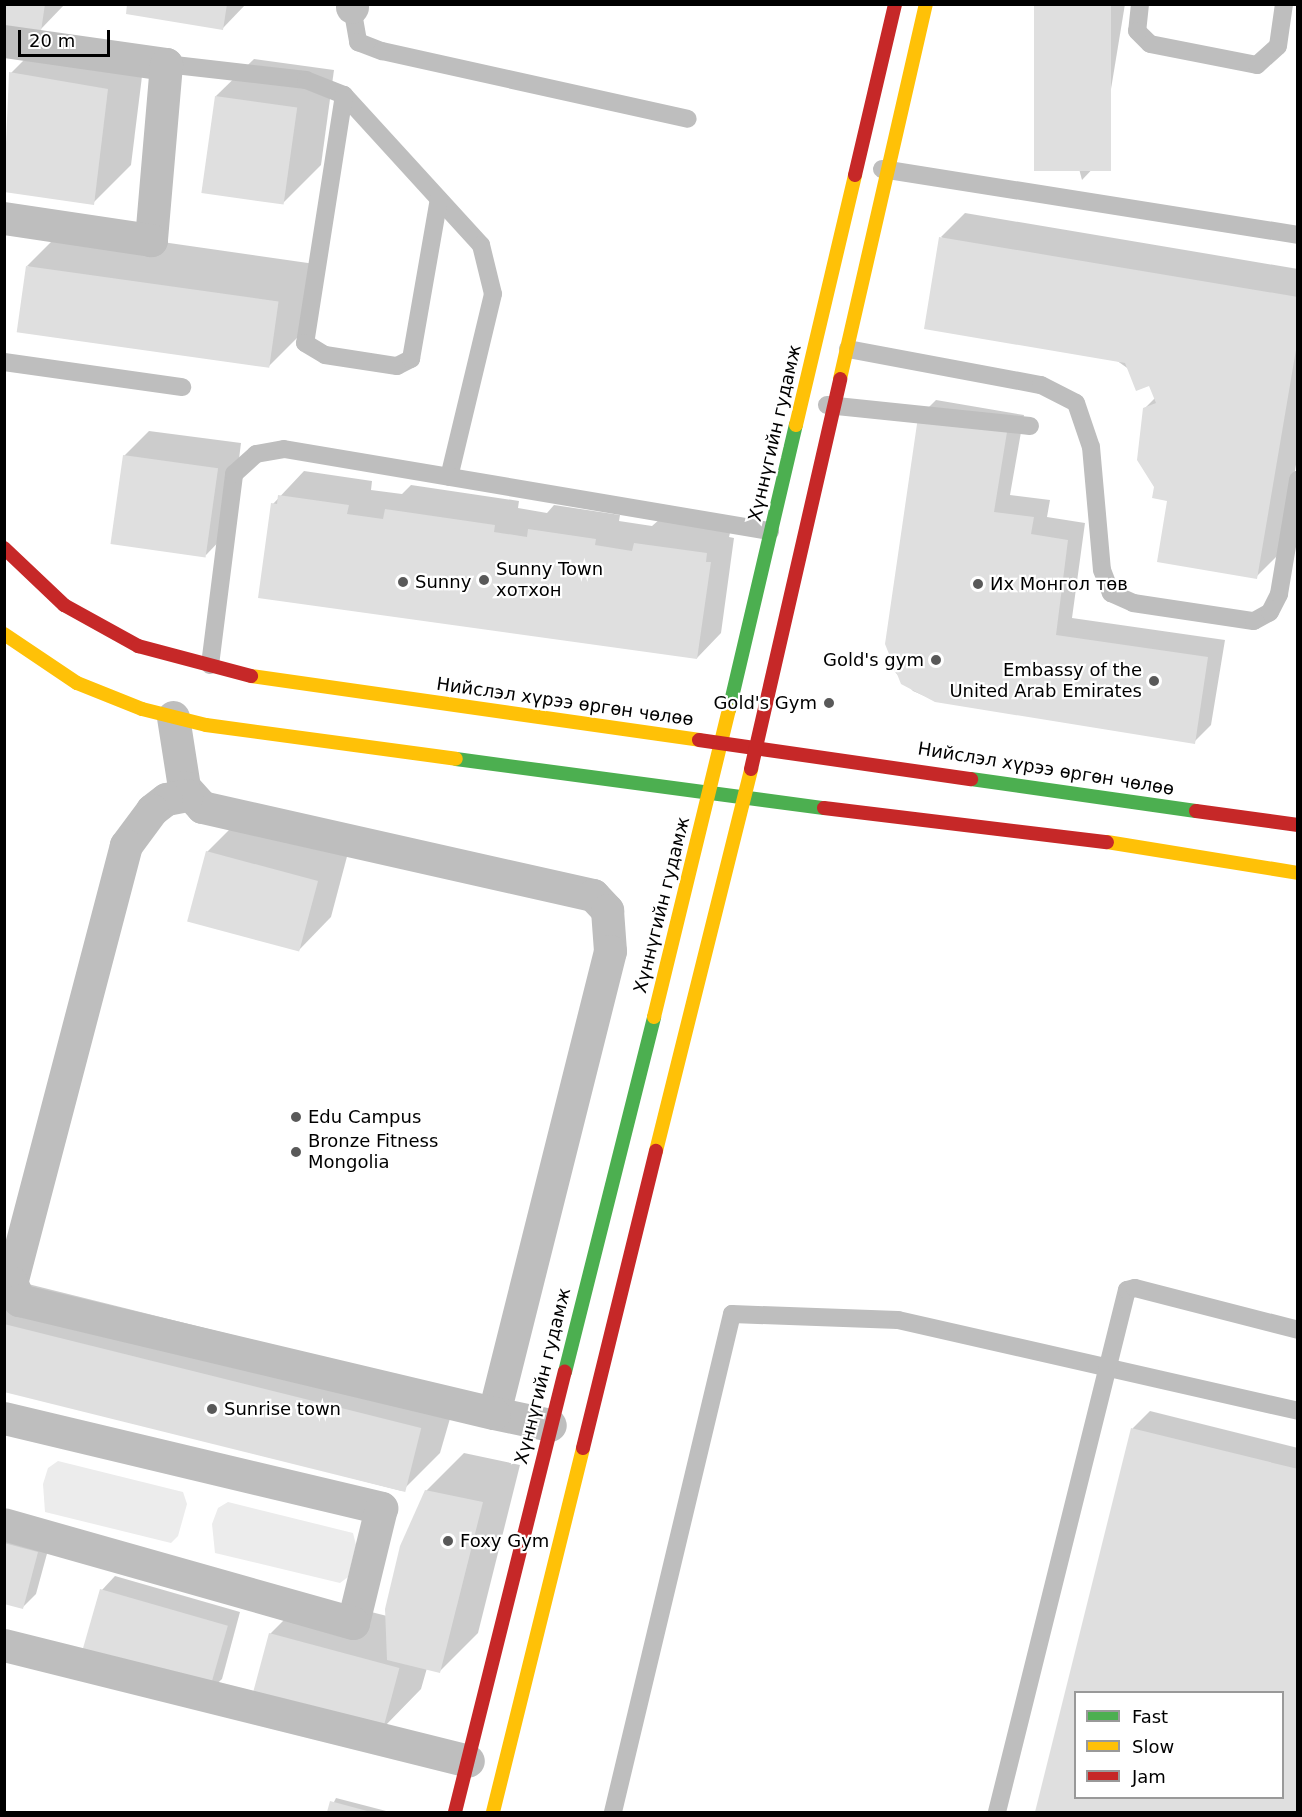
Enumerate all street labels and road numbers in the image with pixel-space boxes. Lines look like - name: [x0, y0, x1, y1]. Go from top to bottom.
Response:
- street label: Хүннүгийн гудамж: [744, 342, 806, 524]
- street label: Нийслэл хүрээ өргөн чөлөө: [435, 673, 695, 731]
- street label: Нийслэл хүрээ өргөн чөлөө: [916, 738, 1176, 800]
- street label: Хүннүгийн гудамж: [630, 815, 694, 995]
- street label: Хүннүгийн гудамж: [511, 1286, 575, 1466]

